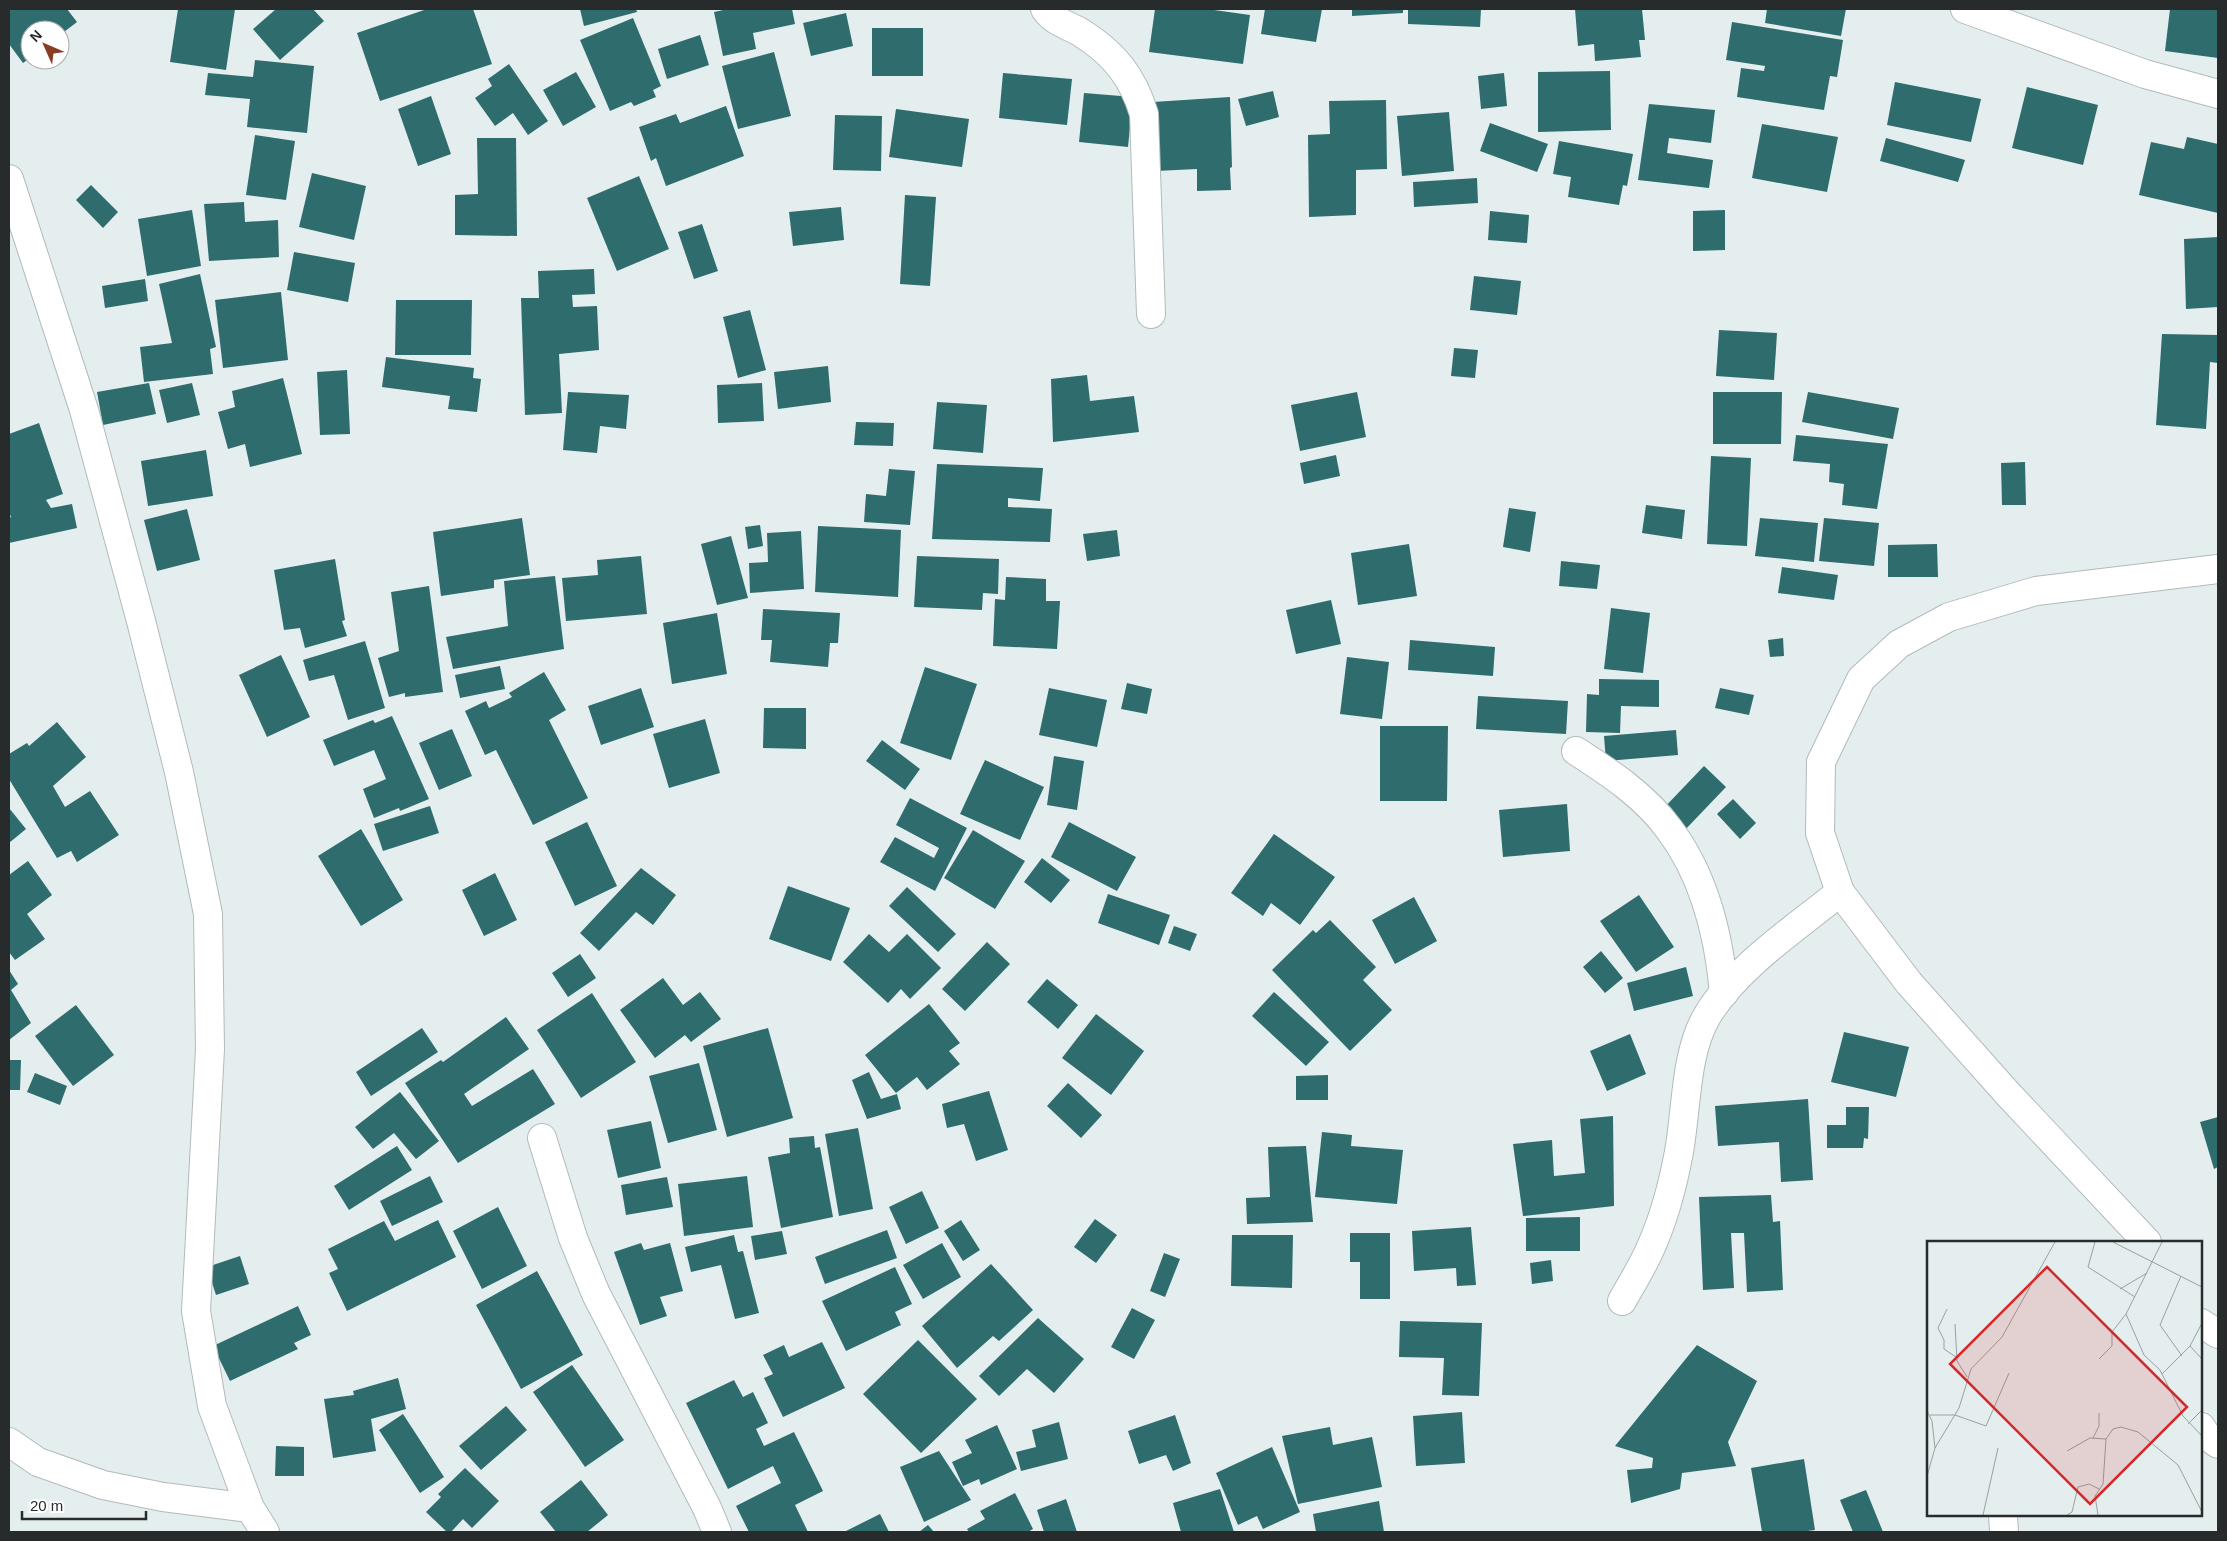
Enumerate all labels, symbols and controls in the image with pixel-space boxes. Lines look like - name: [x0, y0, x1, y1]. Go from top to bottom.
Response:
- north arrow: [20, 20, 70, 70]
- text: N: [27, 27, 45, 45]
- inset map: [1927, 1241, 2202, 1516]
- scale bar: [22, 1488, 146, 1520]
- text: 20 m: [30, 1497, 63, 1514]

